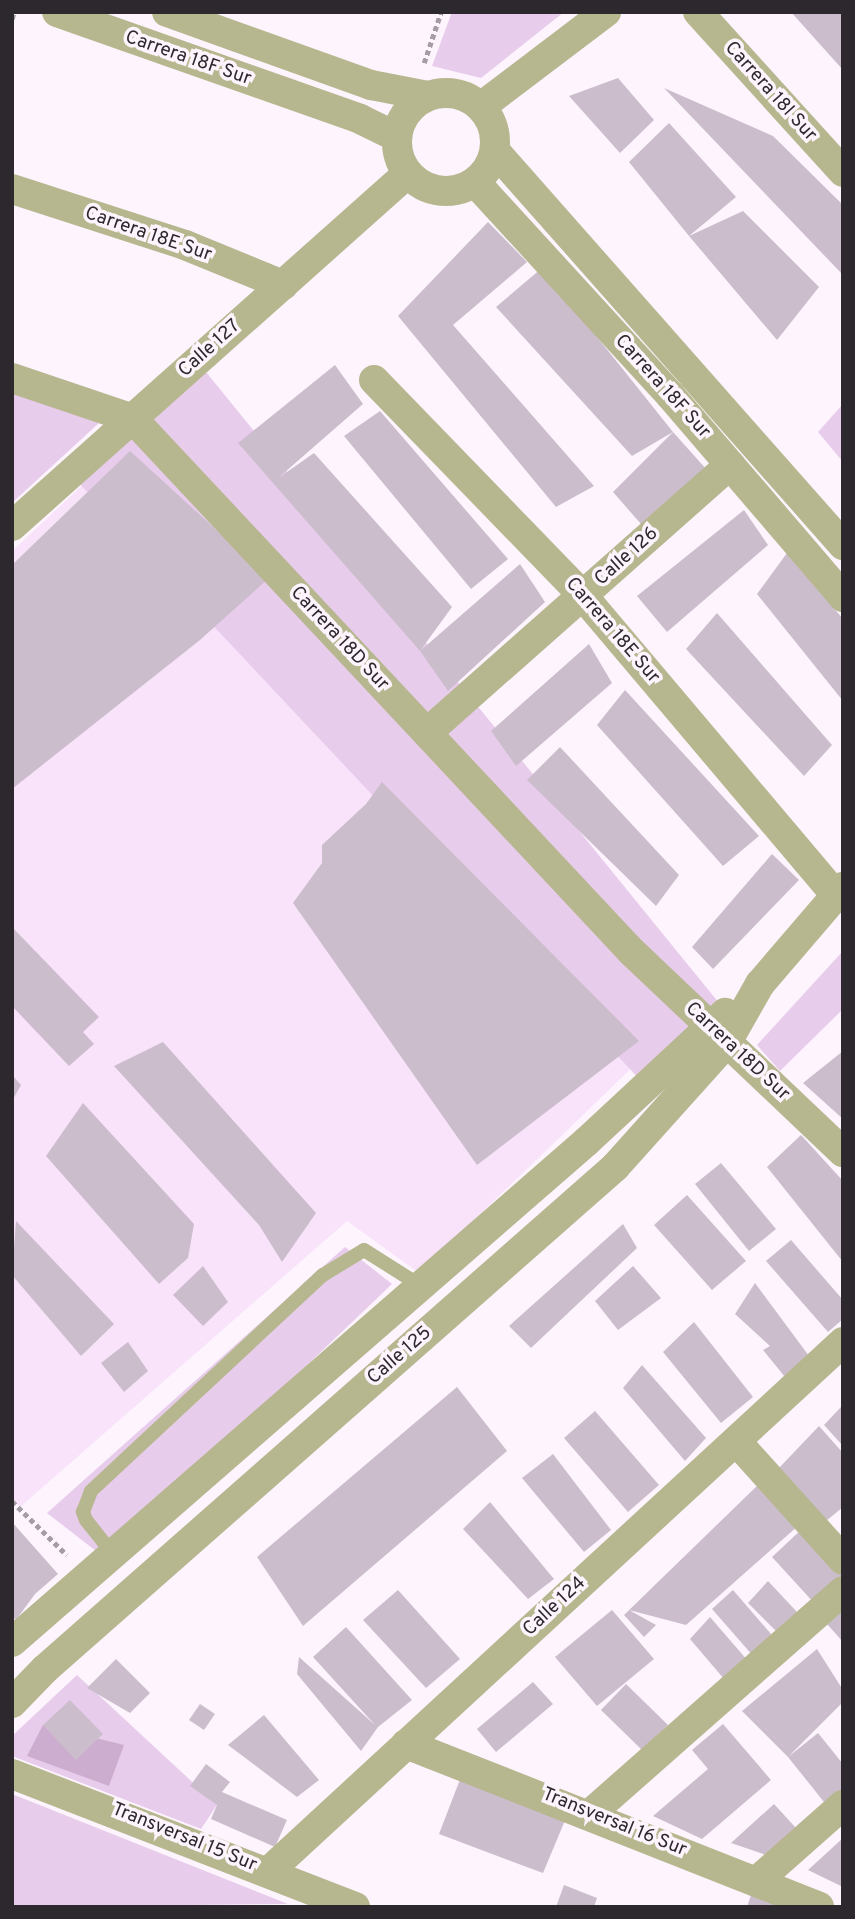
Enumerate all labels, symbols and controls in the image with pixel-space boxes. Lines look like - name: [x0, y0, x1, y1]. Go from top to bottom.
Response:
- street label: Carrera 18F Sur: [122, 27, 254, 91]
- street label: Carrera 18I Sur: [719, 37, 821, 147]
- street label: Carrera 18E Sur: [82, 203, 214, 267]
- street label: Calle 127: [174, 315, 246, 383]
- street label: Carrera 18F Sur: [609, 330, 715, 444]
- street label: Calle 126: [591, 523, 663, 591]
- street label: Carrera 18E Sur: [560, 573, 664, 689]
- street label: Carrera 18D Sur: [285, 582, 393, 696]
- street label: Carrera 18D Sur: [680, 998, 794, 1106]
- street label: Calle 125: [363, 1322, 437, 1390]
- street label: Calle 124: [519, 1572, 591, 1642]
- street label: Transversal 16 Sur: [538, 1784, 690, 1862]
- street label: Transversal 15 Sur: [108, 1799, 260, 1877]

